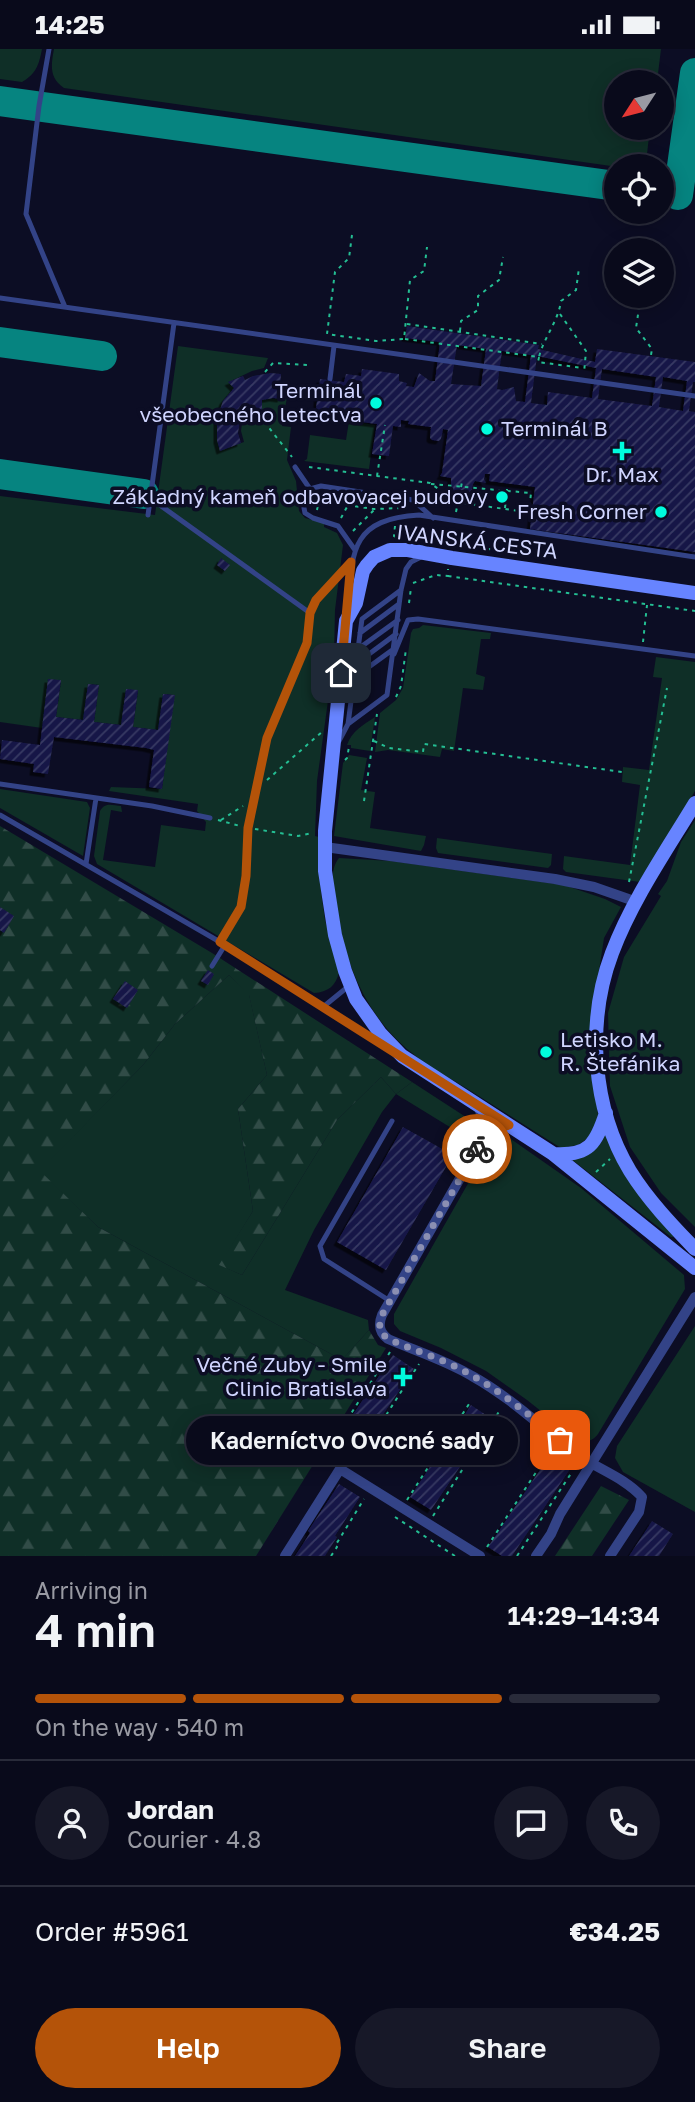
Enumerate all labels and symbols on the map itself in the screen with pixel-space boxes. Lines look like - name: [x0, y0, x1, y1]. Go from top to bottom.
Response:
- north arrow: [604, 70, 674, 140]
- place label: Terminál všeobecného letectva: [139, 377, 362, 427]
- marker: Terminál všeobecného letectva: [368, 395, 384, 411]
- place label: Terminál B: [501, 415, 608, 441]
- marker: Terminál B: [479, 421, 495, 437]
- marker: Dr. Max: [614, 443, 630, 459]
- place label: Dr. Max: [585, 461, 659, 487]
- place label: Základný kameň odbavovacej budovy: [112, 483, 488, 509]
- marker: Základný kameň odbavovacej budovy: [494, 489, 510, 505]
- place label: Fresh Corner: [517, 498, 647, 524]
- marker: Fresh Corner: [653, 504, 669, 520]
- street label: IVANSKÁ CESTA: [395, 518, 559, 564]
- pin: [311, 643, 371, 703]
- place label: Letisko M. R. Štefánika: [560, 1026, 680, 1076]
- marker: Letisko M. R. Štefánika: [538, 1044, 554, 1060]
- courier: [442, 1114, 512, 1184]
- place label: Večné Zuby - Smile Clinic Bratislava: [196, 1351, 387, 1401]
- marker: Večné Zuby - Smile Clinic Bratislava: [393, 1367, 413, 1387]
- pin: [530, 1410, 590, 1470]
- callout: Kaderníctvo Ovocné sady: [186, 1415, 518, 1465]

